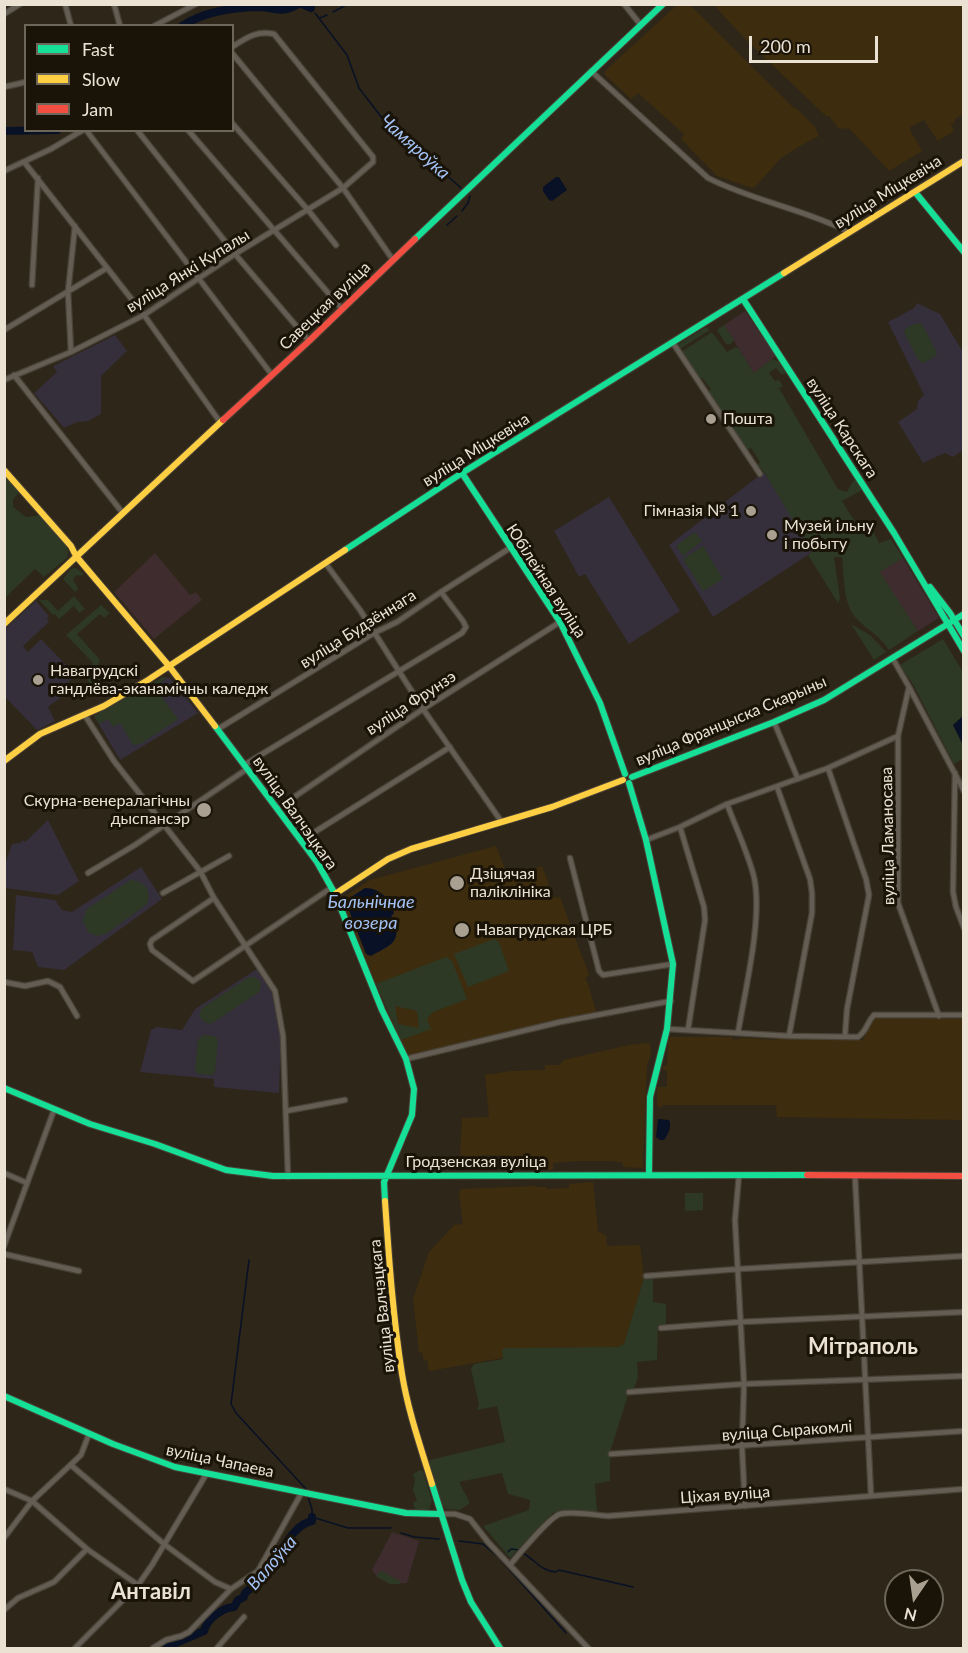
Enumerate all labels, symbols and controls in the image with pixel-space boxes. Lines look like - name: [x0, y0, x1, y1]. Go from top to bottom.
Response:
- legend: [24, 24, 234, 132]
- scale bar: [752, 24, 881, 62]
- text: 200 m: [760, 35, 811, 57]
- text: Fast: [82, 38, 114, 60]
- text: Slow: [82, 68, 120, 90]
- text: Jam: [82, 98, 113, 120]
- water label: Чамяроўка: [376, 110, 454, 184]
- street label: вуліца Міцкевіча: [831, 151, 945, 233]
- street label: вуліца Янкі Купалы: [123, 225, 253, 317]
- street label: Савецкая вуліца: [276, 258, 374, 354]
- street label: вуліца Карскага: [802, 374, 882, 482]
- street label: вуліца Міцкевіча: [419, 409, 533, 491]
- place label: Пошта: [723, 409, 773, 429]
- marker: Пошта: [704, 412, 718, 426]
- place label: Гімназія № 1: [643, 501, 739, 521]
- marker: Гімназія № 1: [744, 504, 758, 518]
- place label: Музей ільну і побыту: [784, 516, 874, 554]
- street label: Юбілейная вуліца: [502, 520, 590, 642]
- marker: Музей ільну і побыту: [765, 528, 779, 542]
- street label: вуліца Будзённага: [296, 586, 420, 672]
- place label: Навагрудскі гандлёва-эканамічны каледж: [50, 661, 268, 699]
- street label: вуліца Фрунзэ: [362, 667, 460, 739]
- street label: вуліца Францыска Скарыны: [633, 672, 829, 770]
- marker: Навагрудскі гандлёва-эканамічны каледж: [31, 673, 45, 687]
- street label: вуліца Валчэцкага: [249, 753, 341, 873]
- street label: вуліца Ламаносава: [877, 767, 899, 905]
- place label: Скурна-венералагічны дыспансэр: [24, 791, 190, 829]
- marker: Скурна-венералагічны дыспансэр: [195, 801, 213, 819]
- place label: Дзіцячая паліклініка: [470, 864, 551, 902]
- marker: Дзіцячая паліклініка: [448, 874, 466, 892]
- water label: Бальнічнае возера: [327, 891, 415, 934]
- place label: Навагрудская ЦРБ: [476, 920, 612, 940]
- marker: Навагрудская ЦРБ: [453, 921, 471, 939]
- street label: Гродзенская вуліца: [406, 1152, 546, 1172]
- street label: вуліца Валчэцкага: [365, 1238, 399, 1374]
- district label: Мітраполь: [808, 1334, 918, 1360]
- street label: вуліца Сыракомлі: [721, 1417, 853, 1445]
- street label: вуліца Чапаева: [164, 1440, 276, 1482]
- street label: Ціхая вуліца: [679, 1482, 771, 1508]
- water label: Валоўка: [243, 1531, 301, 1595]
- north arrow: [884, 1569, 944, 1629]
- district label: Антавіл: [111, 1579, 191, 1605]
- text: N: [902, 1604, 918, 1626]

